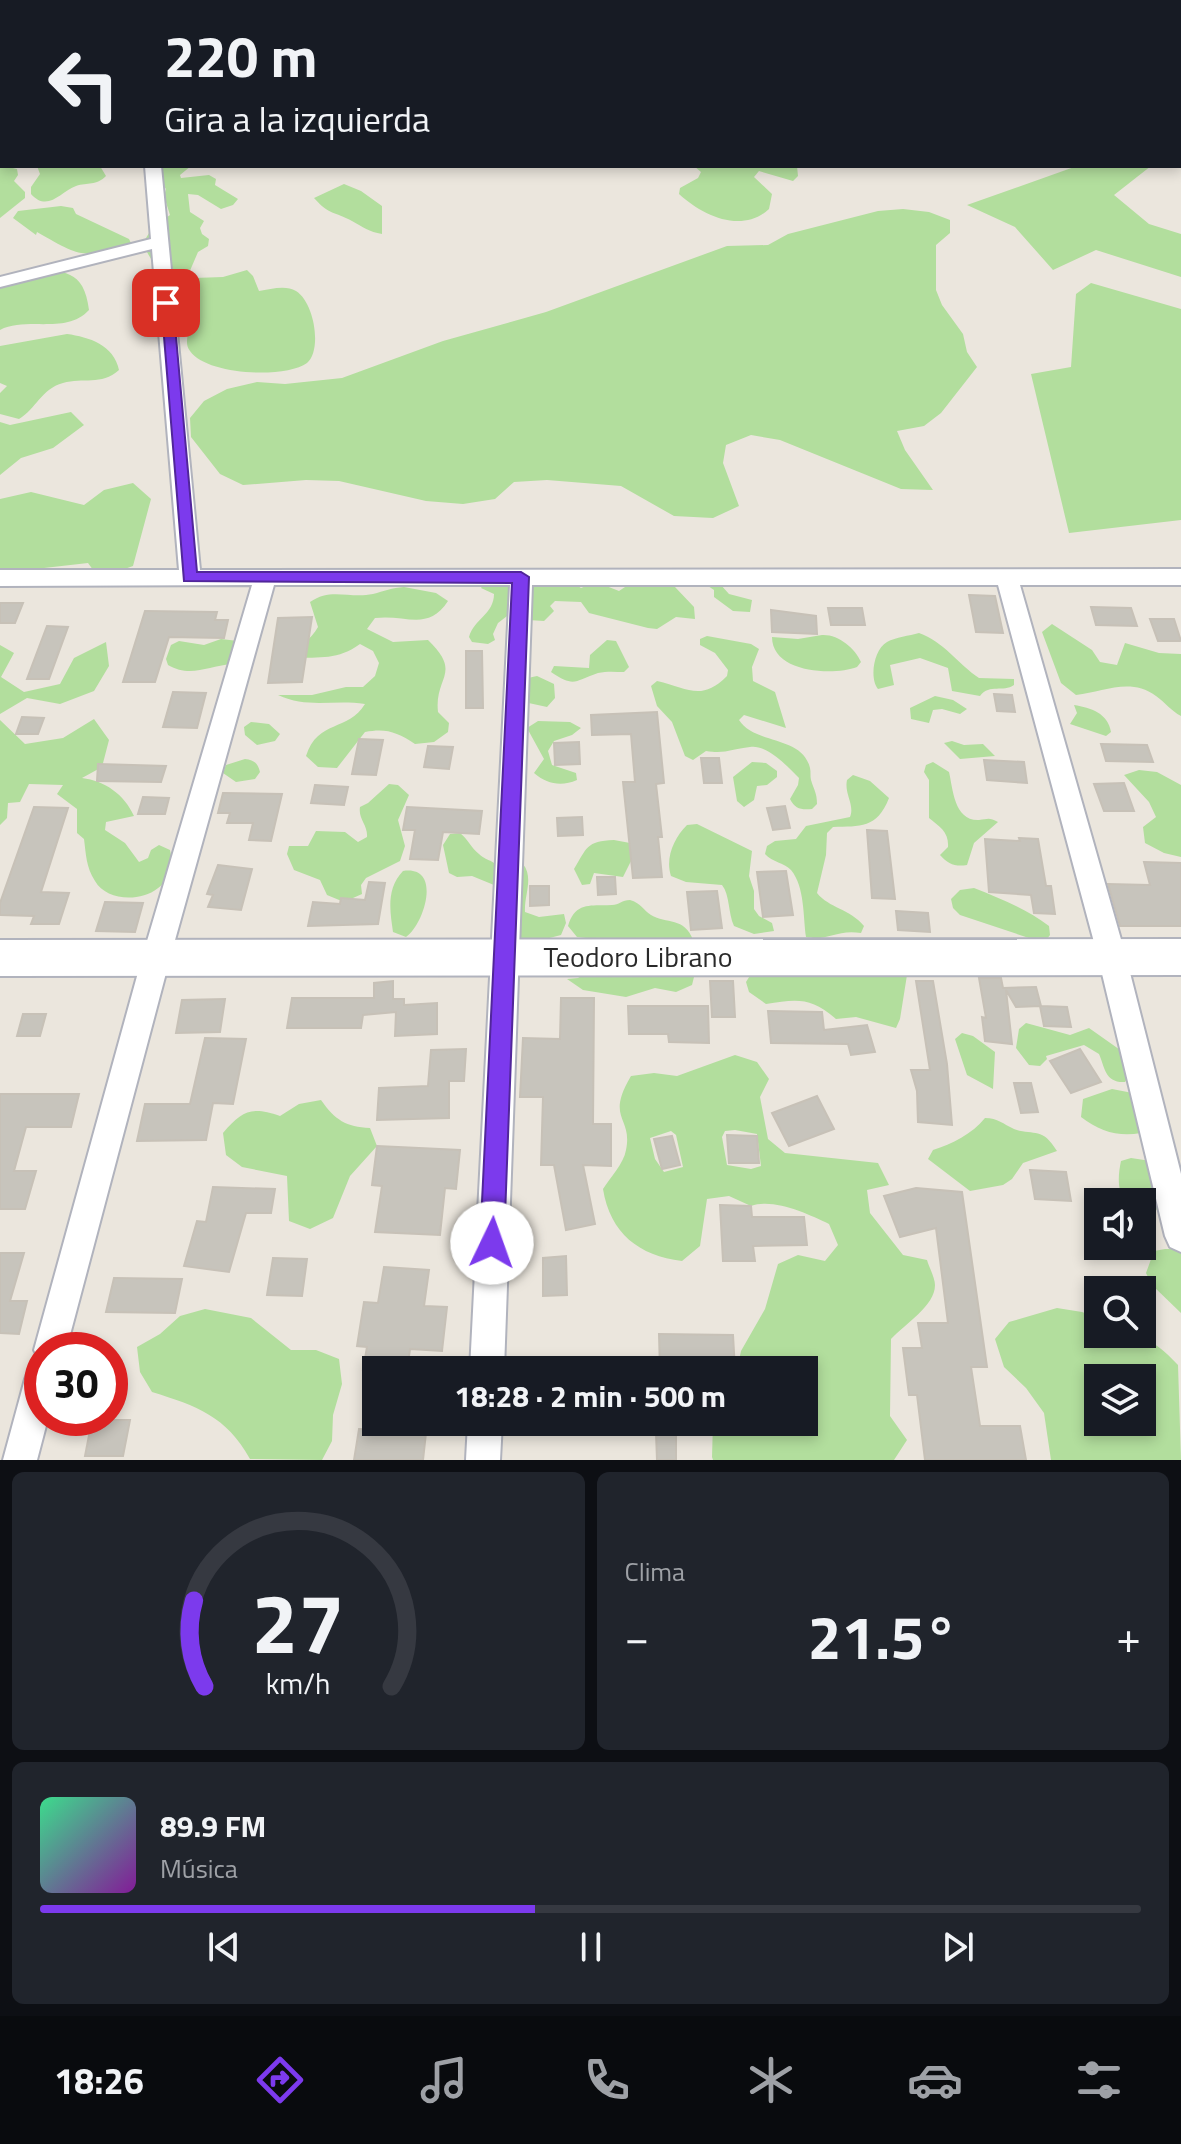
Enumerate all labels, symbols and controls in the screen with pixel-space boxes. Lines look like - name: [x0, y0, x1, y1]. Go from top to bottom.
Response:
- text: 220 m: [164, 14, 317, 99]
- icon: left: [32, 32, 136, 136]
- text: Gira a la izquierda: [164, 91, 430, 146]
- pin: [132, 269, 200, 337]
- icon: arrive: [144, 281, 188, 325]
- street label: Teodoro Librano: [544, 935, 732, 978]
- map controls: [1084, 1188, 1156, 1436]
- button: sound: [1084, 1188, 1156, 1260]
- position arrow: [450, 1201, 534, 1285]
- button: search: [1084, 1276, 1156, 1348]
- speed limit sign: 30: [24, 1332, 128, 1436]
- button: layers: [1084, 1364, 1156, 1436]
- text: 18:28 · 2 min · 500 m: [454, 1373, 726, 1419]
- text: Clima: [625, 1552, 685, 1591]
- text: 27: [252, 1559, 345, 1685]
- text: 21.5°: [808, 1591, 958, 1682]
- text: −: [625, 1603, 649, 1670]
- text: +: [1116, 1603, 1141, 1670]
- text: km/h: [266, 1662, 331, 1705]
- text: 89.9 FM: [160, 1803, 266, 1849]
- text: Música: [160, 1849, 238, 1888]
- icon: previous: [202, 1925, 246, 1969]
- icon: pause: [569, 1925, 613, 1969]
- icon: next: [936, 1925, 980, 1969]
- icon: directions: [252, 2052, 308, 2108]
- icon: music: [416, 2052, 472, 2108]
- icon: phone: [579, 2052, 635, 2108]
- icon: climate: [743, 2052, 799, 2108]
- icon: car: [907, 2052, 963, 2108]
- icon: filters: [1071, 2052, 1127, 2108]
- text: 18:26: [54, 2053, 144, 2108]

